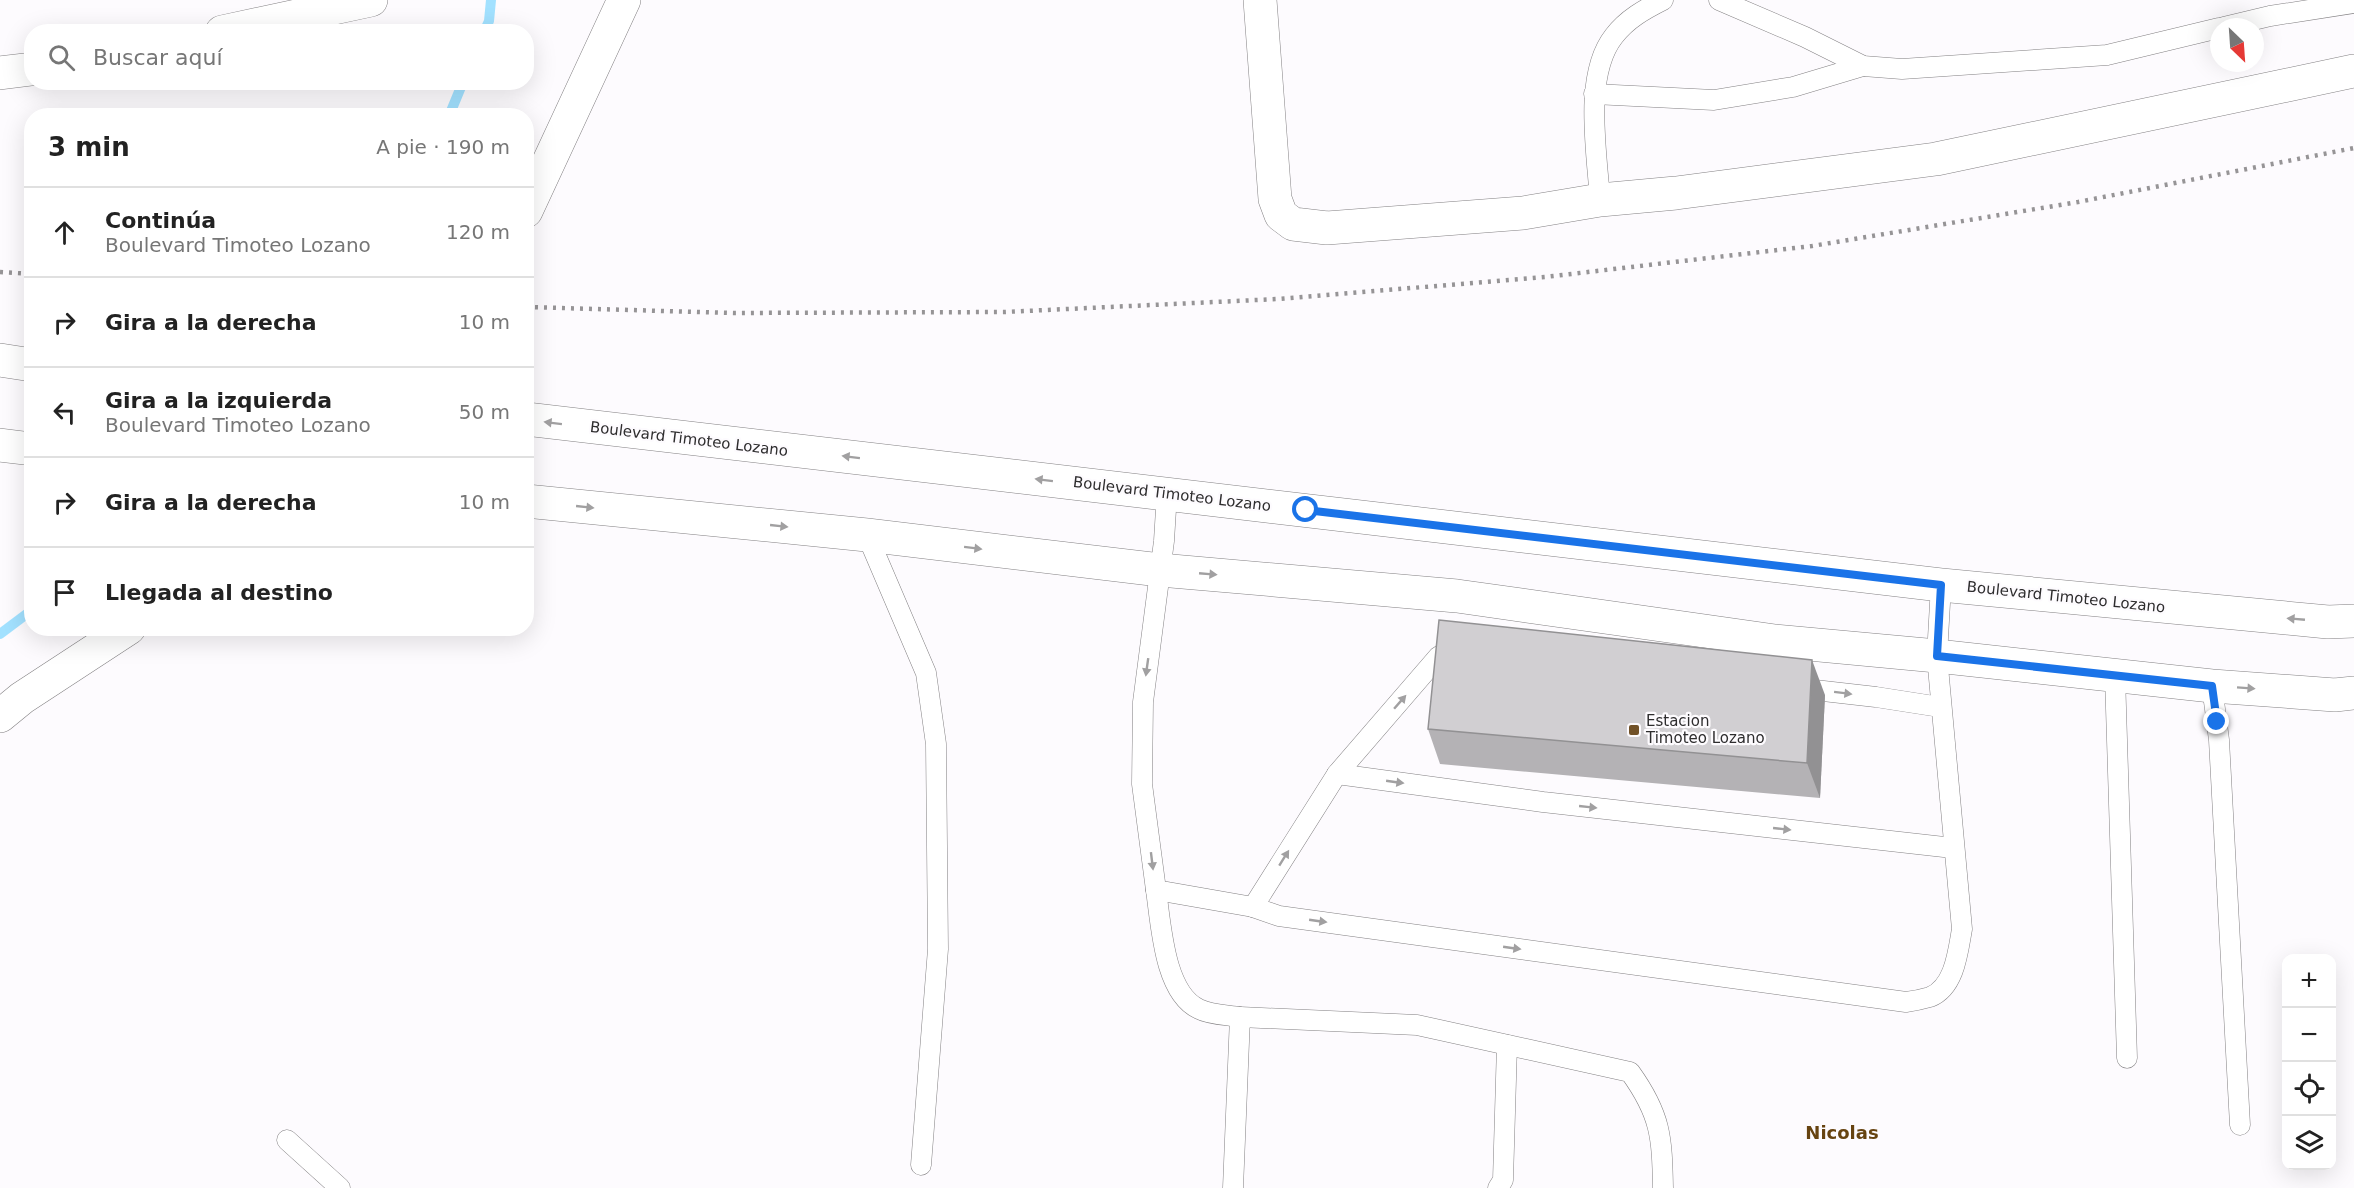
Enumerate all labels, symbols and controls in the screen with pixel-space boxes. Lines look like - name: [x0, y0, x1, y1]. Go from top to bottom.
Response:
- north arrow: [2210, 18, 2264, 72]
- search box: [24, 24, 534, 90]
- icon: search: [45, 41, 78, 74]
- text: Buscar aquí: [93, 45, 223, 70]
- text: 3 min: [48, 132, 130, 162]
- text: A pie · 190 m: [376, 135, 510, 159]
- text: Continúa: [105, 208, 216, 233]
- icon: ahead: [48, 216, 81, 249]
- text: 120 m: [446, 220, 510, 244]
- text: Boulevard Timoteo Lozano: [105, 233, 371, 257]
- icon: right: [48, 306, 81, 339]
- text: Gira a la derecha: [105, 310, 317, 335]
- text: 10 m: [459, 310, 510, 334]
- text: Gira a la izquierda: [105, 388, 332, 413]
- icon: left: [48, 396, 81, 429]
- text: 50 m: [459, 400, 510, 424]
- text: Boulevard Timoteo Lozano: [105, 413, 371, 437]
- one-way arrow: [543, 418, 562, 427]
- street label: Boulevard Timoteo Lozano: [589, 418, 789, 460]
- one-way arrow: [841, 453, 860, 462]
- street label: Boulevard Timoteo Lozano: [1072, 473, 1272, 515]
- one-way arrow: [1035, 475, 1054, 484]
- icon: right: [48, 486, 81, 519]
- text: Gira a la derecha: [105, 490, 317, 515]
- text: 10 m: [459, 490, 510, 514]
- route start: [1292, 496, 1318, 522]
- one-way arrow: [575, 502, 594, 512]
- one-way arrow: [769, 521, 788, 531]
- one-way arrow: [963, 543, 982, 552]
- one-way arrow: [1199, 569, 1218, 579]
- icon: arrive: [48, 576, 81, 609]
- street label: Boulevard Timoteo Lozano: [1966, 578, 2166, 616]
- text: Llegada al destino: [105, 580, 333, 605]
- one-way arrow: [2286, 614, 2305, 624]
- one-way arrow: [1143, 658, 1152, 677]
- one-way arrow: [2236, 683, 2255, 693]
- one-way arrow: [1834, 688, 1853, 698]
- one-way arrow: [1393, 695, 1406, 710]
- route end: [2203, 708, 2229, 734]
- place label: Estacion Timoteo Lozano: [1645, 712, 1765, 747]
- marker: Estacion Timoteo Lozano: [1627, 723, 1641, 737]
- one-way arrow: [1386, 777, 1405, 786]
- one-way arrow: [1579, 802, 1598, 812]
- one-way arrow: [1773, 824, 1792, 834]
- one-way arrow: [1278, 850, 1290, 866]
- one-way arrow: [1147, 852, 1157, 871]
- one-way arrow: [1309, 917, 1328, 926]
- one-way arrow: [1502, 943, 1521, 952]
- map controls: [2282, 954, 2336, 1170]
- button: +: [2282, 954, 2336, 1008]
- button: −: [2282, 1008, 2336, 1062]
- button: locate: [2282, 1062, 2336, 1116]
- button: layers: [2282, 1116, 2336, 1170]
- district label: Nicolas: [1805, 1122, 1879, 1143]

